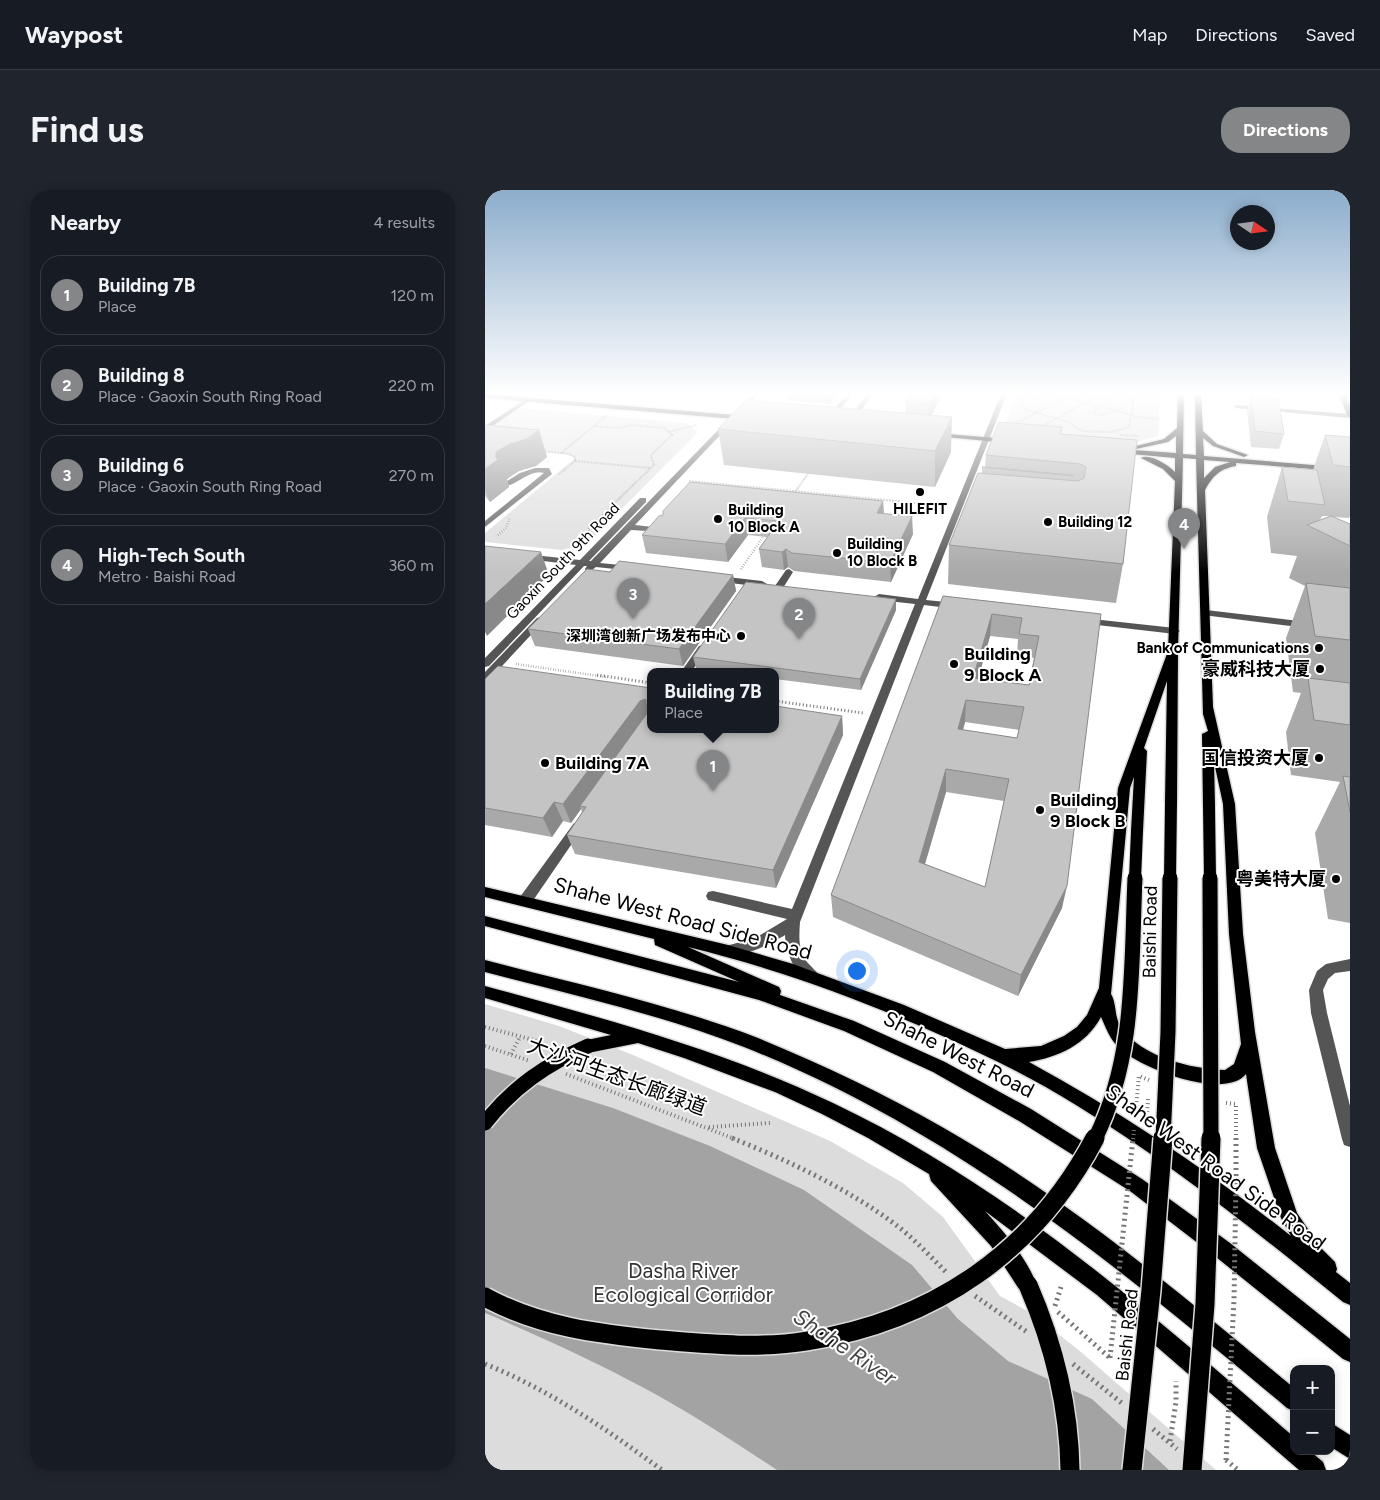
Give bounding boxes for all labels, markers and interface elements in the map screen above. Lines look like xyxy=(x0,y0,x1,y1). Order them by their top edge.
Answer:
text: Waypost xyxy=(25,20,123,49)
text: Map xyxy=(1132,24,1167,46)
text: Directions xyxy=(1195,24,1277,46)
text: Saved xyxy=(1305,24,1355,46)
button: Directions xyxy=(1221,107,1350,153)
text: Find us xyxy=(30,109,144,151)
north arrow xyxy=(1230,205,1275,250)
text: Nearby xyxy=(50,210,121,235)
text: 4 results xyxy=(374,213,435,232)
text: Building 7B xyxy=(98,274,195,297)
text: 1 xyxy=(64,286,70,305)
text: 120 m xyxy=(391,286,434,305)
text: Place xyxy=(98,297,136,316)
text: Building 8 xyxy=(98,364,185,387)
text: 2 xyxy=(62,376,72,395)
text: 220 m xyxy=(388,376,434,395)
text: Place · Gaoxin South Ring Road xyxy=(98,387,322,406)
text: Building 6 xyxy=(98,454,184,477)
text: 3 xyxy=(63,466,71,485)
text: 270 m xyxy=(389,466,434,485)
text: Place · Gaoxin South Ring Road xyxy=(98,477,322,496)
marker: HILEFIT xyxy=(914,486,926,498)
street label: Gaoxin South 9th Road xyxy=(503,499,623,623)
place label: HILEFIT xyxy=(893,500,947,518)
place label: Building 10 Block A xyxy=(728,501,800,536)
pin: 4 xyxy=(1168,508,1200,549)
marker: Building 10 Block A xyxy=(712,513,724,525)
place label: Building 12 xyxy=(1058,513,1133,531)
marker: Building 12 xyxy=(1042,516,1054,528)
place label: Building 10 Block B xyxy=(847,535,917,570)
text: High-Tech South xyxy=(98,544,245,567)
marker: Building 10 Block B xyxy=(831,547,843,559)
text: 4 xyxy=(62,556,72,575)
text: 360 m xyxy=(388,556,434,575)
text: Metro · Baishi Road xyxy=(98,567,236,586)
pin: 3 xyxy=(617,578,649,619)
pin: 2 xyxy=(783,598,815,639)
place label: 深圳湾创新广场发布中心 xyxy=(566,627,731,645)
marker: 深圳湾创新广场发布中心 xyxy=(735,630,747,642)
place label: Bank of Communications xyxy=(1136,639,1309,657)
marker: Bank of Communications xyxy=(1313,642,1325,654)
place label: Building 9 Block A xyxy=(964,643,1041,686)
marker: Building 9 Block A xyxy=(948,658,960,670)
place label: 豪威科技大厦 xyxy=(1202,658,1310,680)
marker: 豪威科技大厦 xyxy=(1314,663,1326,675)
popup xyxy=(647,668,779,733)
text: Building 7B xyxy=(664,680,762,703)
text: Place xyxy=(664,703,703,722)
place label: 国信投资大厦 xyxy=(1201,747,1309,769)
pin: 1 xyxy=(697,750,729,791)
place label: Building 7A xyxy=(555,752,649,774)
marker: 国信投资大厦 xyxy=(1313,752,1325,764)
marker: Building 7A xyxy=(539,757,551,769)
place label: Building 9 Block B xyxy=(1050,789,1125,832)
marker: Building 9 Block B xyxy=(1034,804,1046,816)
place label: 粤美特大厦 xyxy=(1236,868,1326,890)
street label: Shahe West Road Side Road xyxy=(551,872,815,964)
marker: 粤美特大厦 xyxy=(1330,873,1342,885)
street label: Baishi Road xyxy=(1138,885,1162,979)
your location xyxy=(844,958,870,984)
street label: Shahe West Road xyxy=(879,1005,1039,1103)
street label: 大沙河生态长廊绿道 xyxy=(524,1032,710,1120)
street label: Shahe West Road Side Road xyxy=(1101,1079,1331,1255)
park label: Dasha River Ecological Corridor xyxy=(593,1258,773,1307)
street label: Baishi Road xyxy=(1111,1288,1143,1382)
water label: Shahe River xyxy=(789,1303,903,1392)
map controls xyxy=(1290,1365,1335,1455)
button: + xyxy=(1290,1365,1335,1410)
button: − xyxy=(1290,1410,1335,1455)

